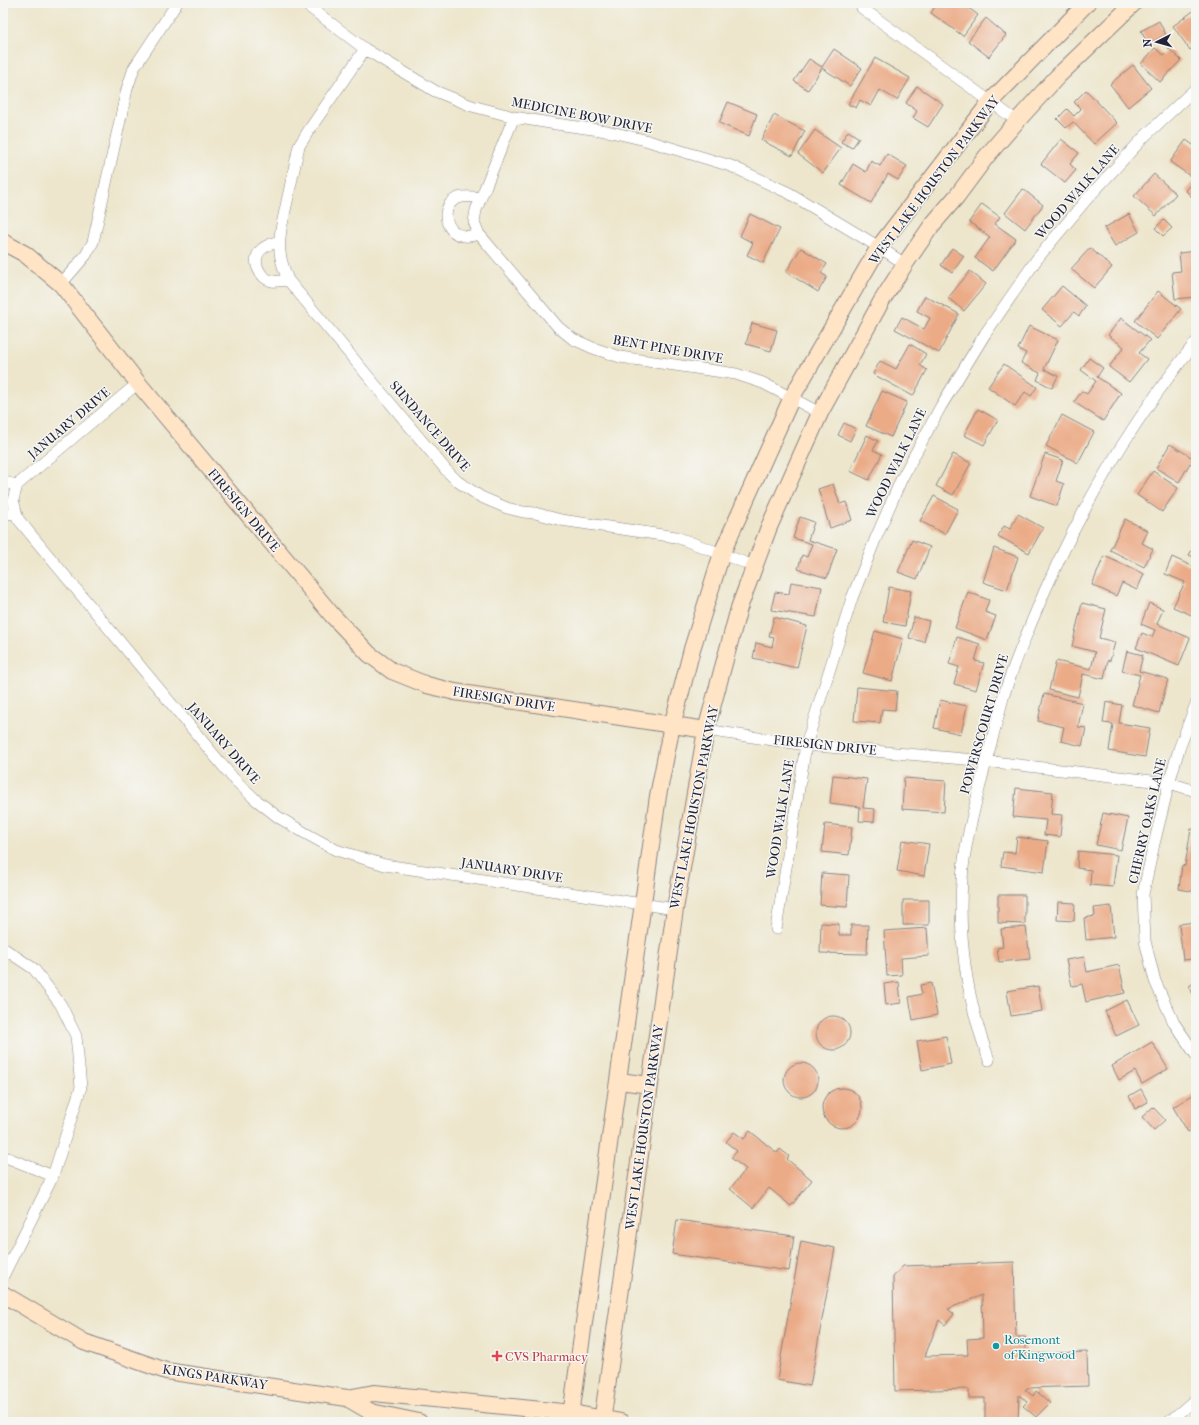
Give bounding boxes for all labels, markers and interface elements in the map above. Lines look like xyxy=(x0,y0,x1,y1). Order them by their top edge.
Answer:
north arrow xyxy=(1137,22,1177,62)
text: N xyxy=(1141,38,1154,48)
street label: WEST LAKE HOUSTON PARKWAY xyxy=(865,92,1003,268)
street label: MEDICINE BOW DRIVE xyxy=(510,94,654,136)
street label: WOOD WALK LANE xyxy=(1031,142,1122,243)
street label: BENT PINE DRIVE xyxy=(612,332,724,366)
street label: SUNDANCE DRIVE xyxy=(387,378,473,474)
street label: JANUARY DRIVE xyxy=(24,384,113,462)
street label: WOOD WALK LANE xyxy=(862,406,929,521)
street label: FIRESIGN DRIVE xyxy=(205,465,283,555)
street label: POWERSCOURT DRIVE xyxy=(957,652,1011,796)
street label: FIRESIGN DRIVE xyxy=(452,683,556,715)
street label: JANUARY DRIVE xyxy=(184,699,263,787)
street label: WEST LAKE HOUSTON PARKWAY xyxy=(667,703,721,911)
street label: FIRESIGN DRIVE xyxy=(773,732,877,758)
street label: CHERRY OAKS LANE xyxy=(1125,757,1169,885)
street label: WOOD WALK LANE xyxy=(763,758,797,881)
street label: JANUARY DRIVE xyxy=(459,854,564,885)
street label: WEST LAKE HOUSTON PARKWAY xyxy=(622,1022,666,1232)
place label: Rosemont of Kingwood xyxy=(1004,1332,1076,1362)
marker: Rosemont of Kingwood xyxy=(991,1341,1001,1351)
place label: CVS Pharmacy xyxy=(505,1349,589,1364)
marker: CVS Pharmacy xyxy=(492,1351,502,1361)
street label: KINGS PARKWAY xyxy=(161,1361,270,1393)

